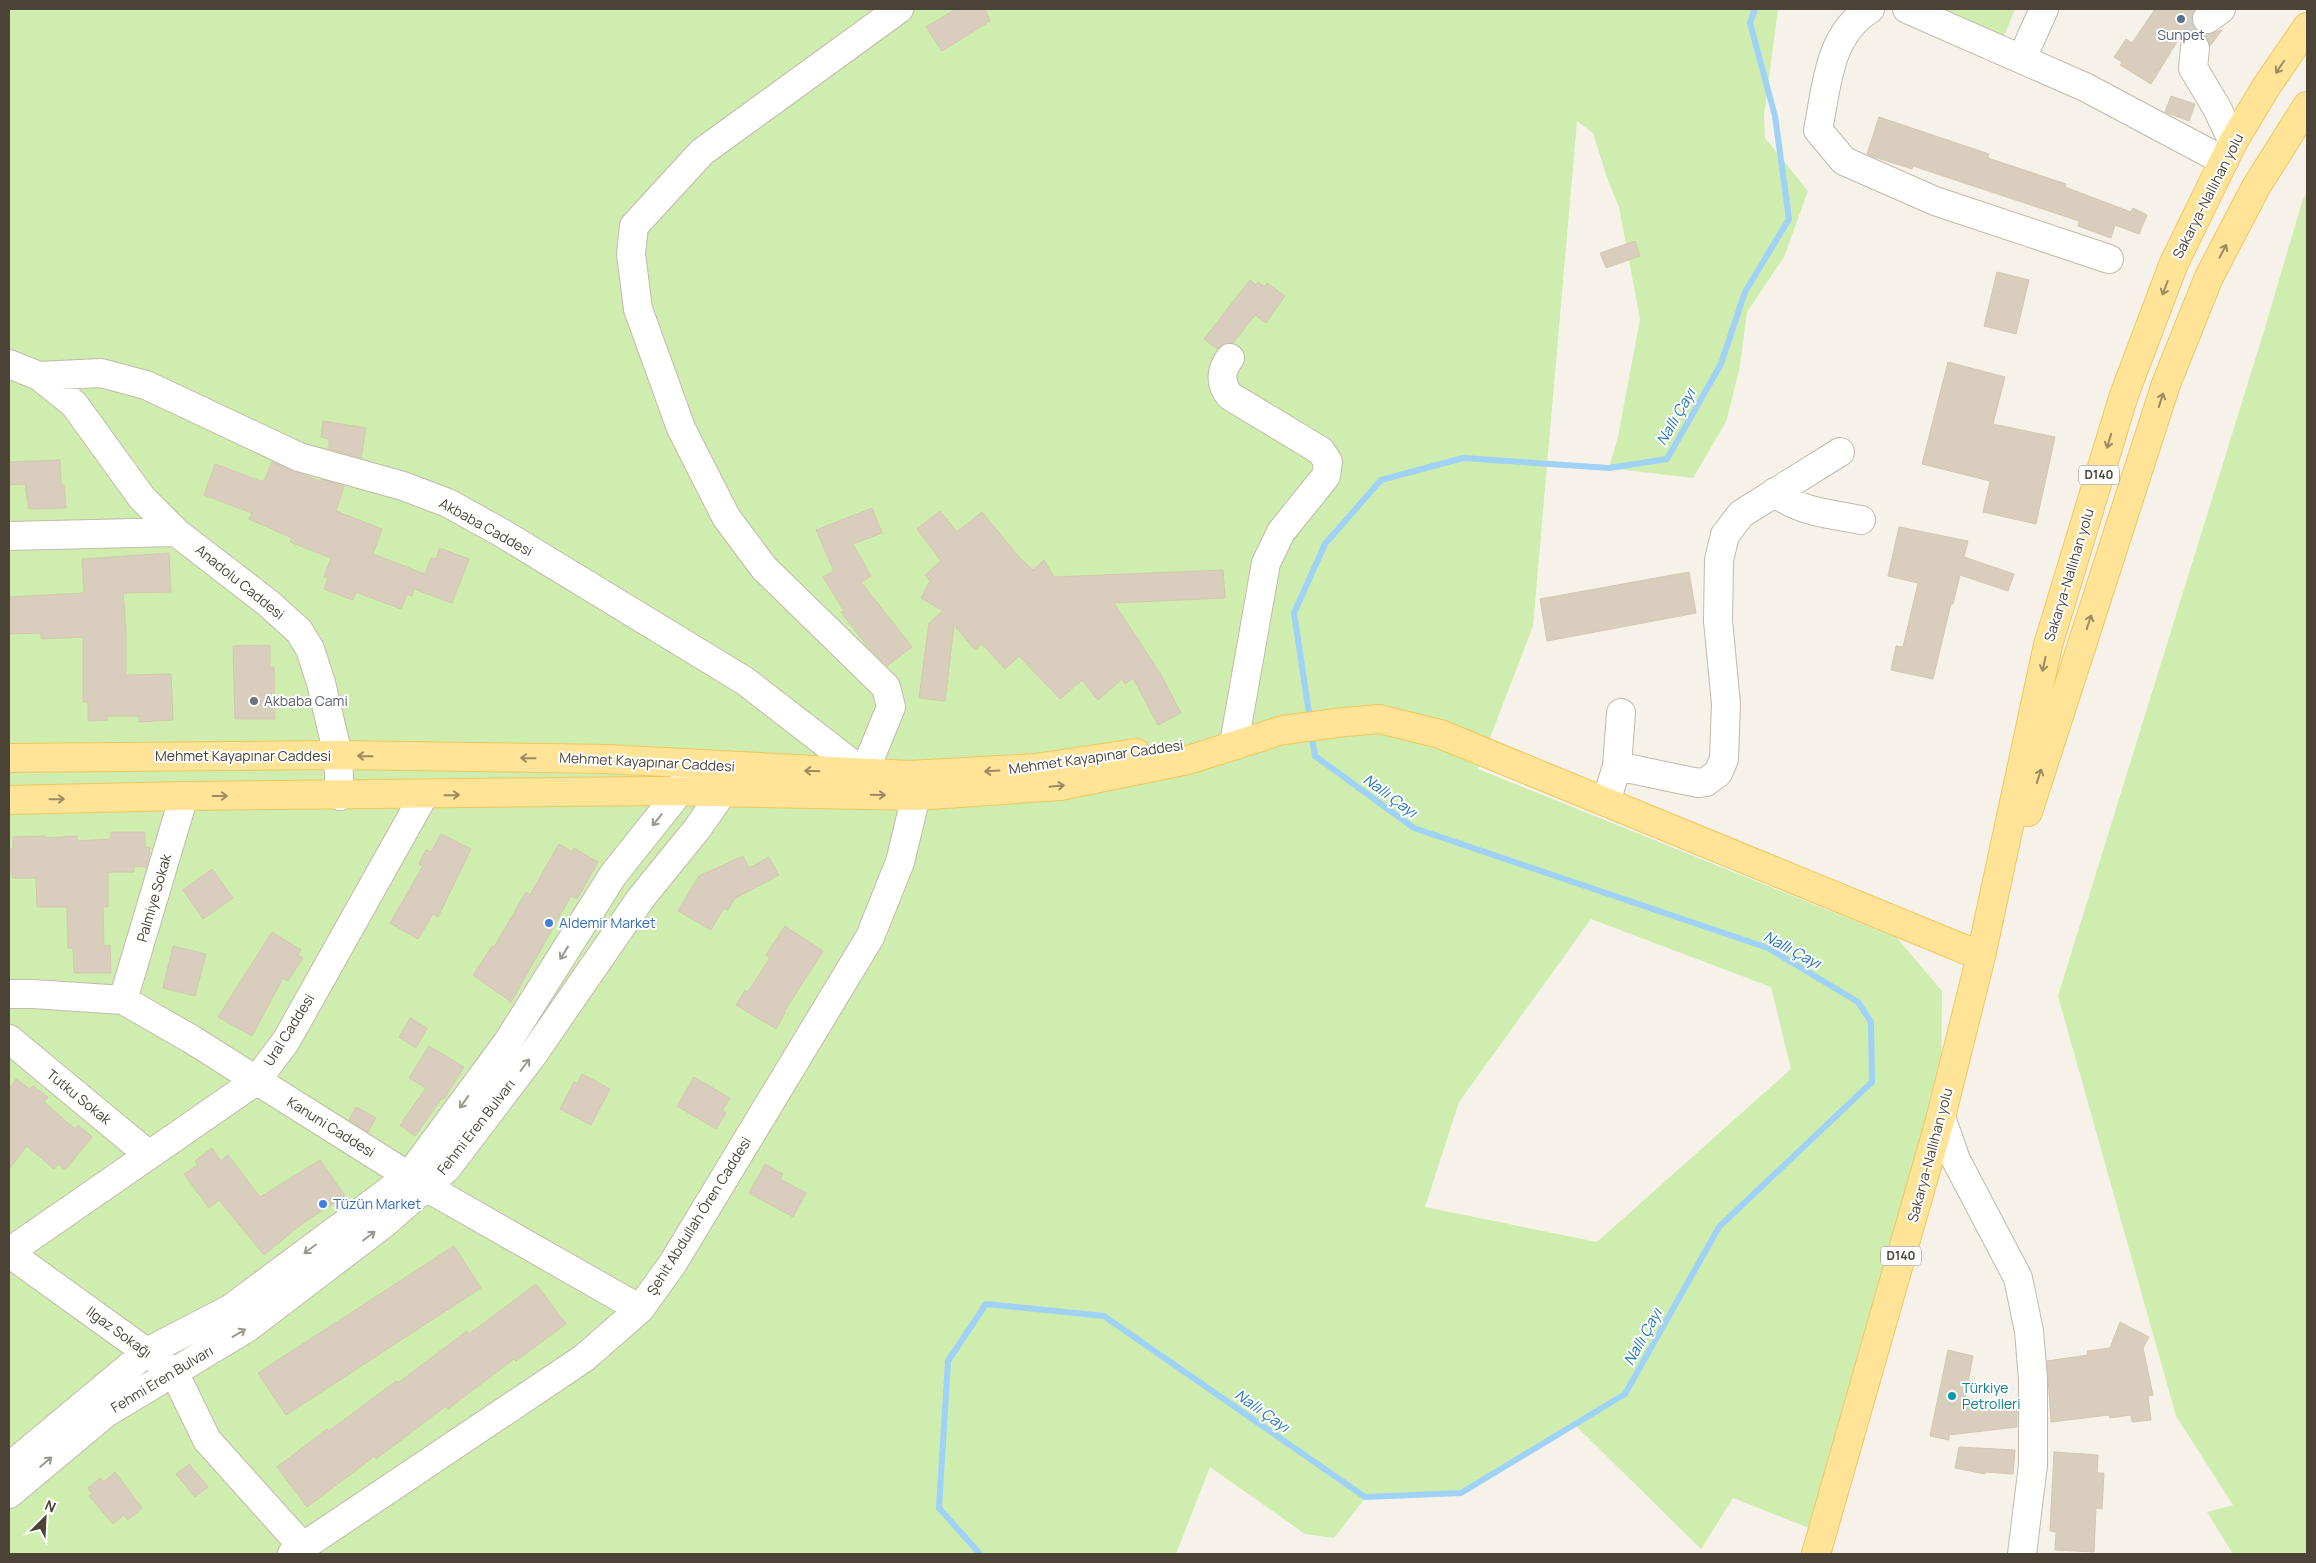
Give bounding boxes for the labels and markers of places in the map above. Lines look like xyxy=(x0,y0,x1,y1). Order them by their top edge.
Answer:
marker: Sunpet xyxy=(2175,13,2187,25)
place label: Sunpet xyxy=(2157,25,2205,44)
place label: Akbaba Cami xyxy=(264,691,348,710)
marker: Akbaba Cami xyxy=(248,695,260,707)
place label: Aldemir Market xyxy=(559,913,656,932)
marker: Aldemir Market xyxy=(543,917,555,929)
place label: Tüzün Market xyxy=(333,1194,421,1213)
marker: Tüzün Market xyxy=(317,1198,329,1210)
place label: Türkiye Petrolleri xyxy=(1962,1378,2020,1413)
marker: Türkiye Petrolleri xyxy=(1946,1390,1958,1402)

